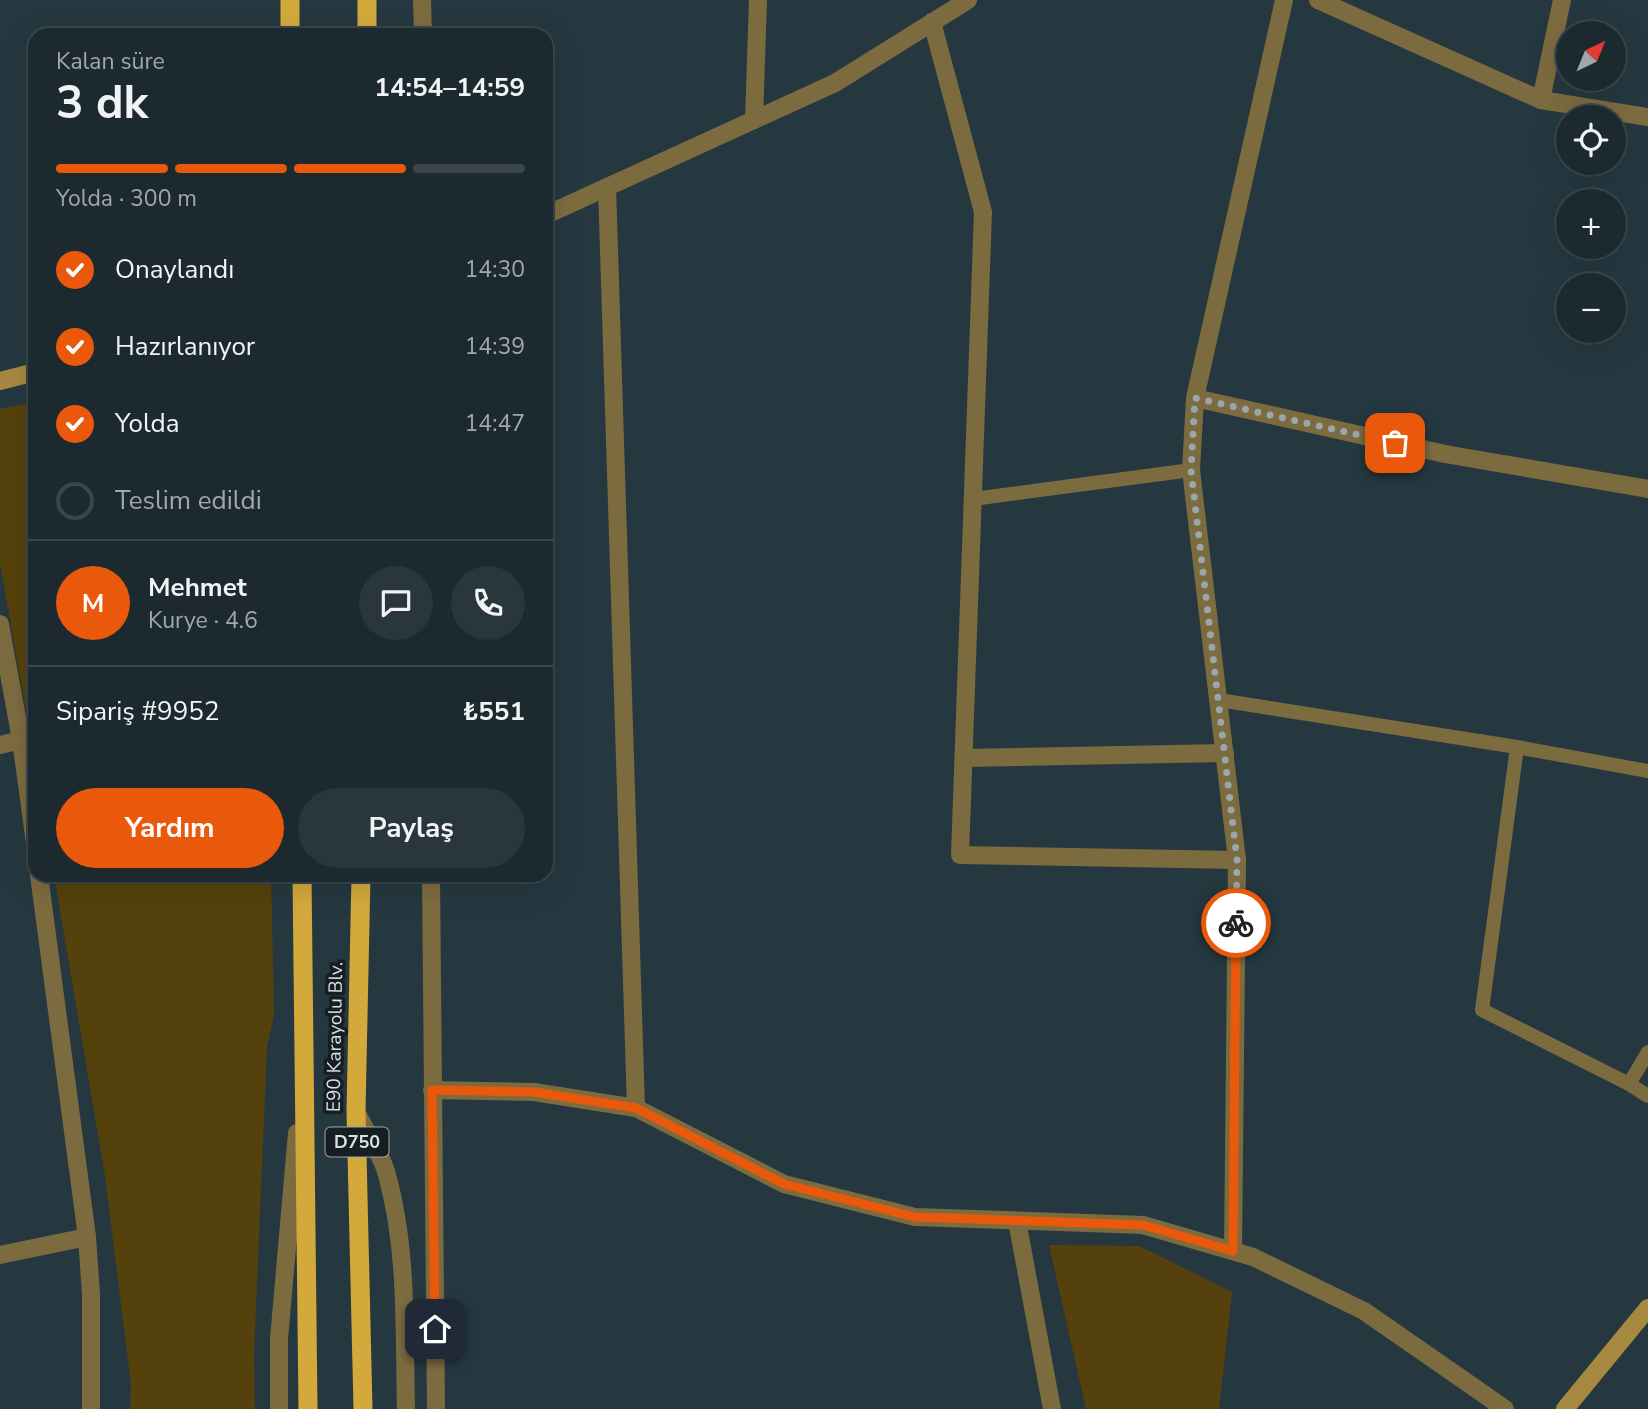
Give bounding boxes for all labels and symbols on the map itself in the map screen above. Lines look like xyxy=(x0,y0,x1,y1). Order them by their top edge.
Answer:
north arrow xyxy=(1556,21,1626,91)
pin xyxy=(1365,413,1425,473)
courier xyxy=(1201,888,1271,958)
street label: E90 Karayolu Blv. xyxy=(321,962,349,1112)
road number: D750 xyxy=(326,1128,388,1156)
pin xyxy=(405,1299,465,1359)

